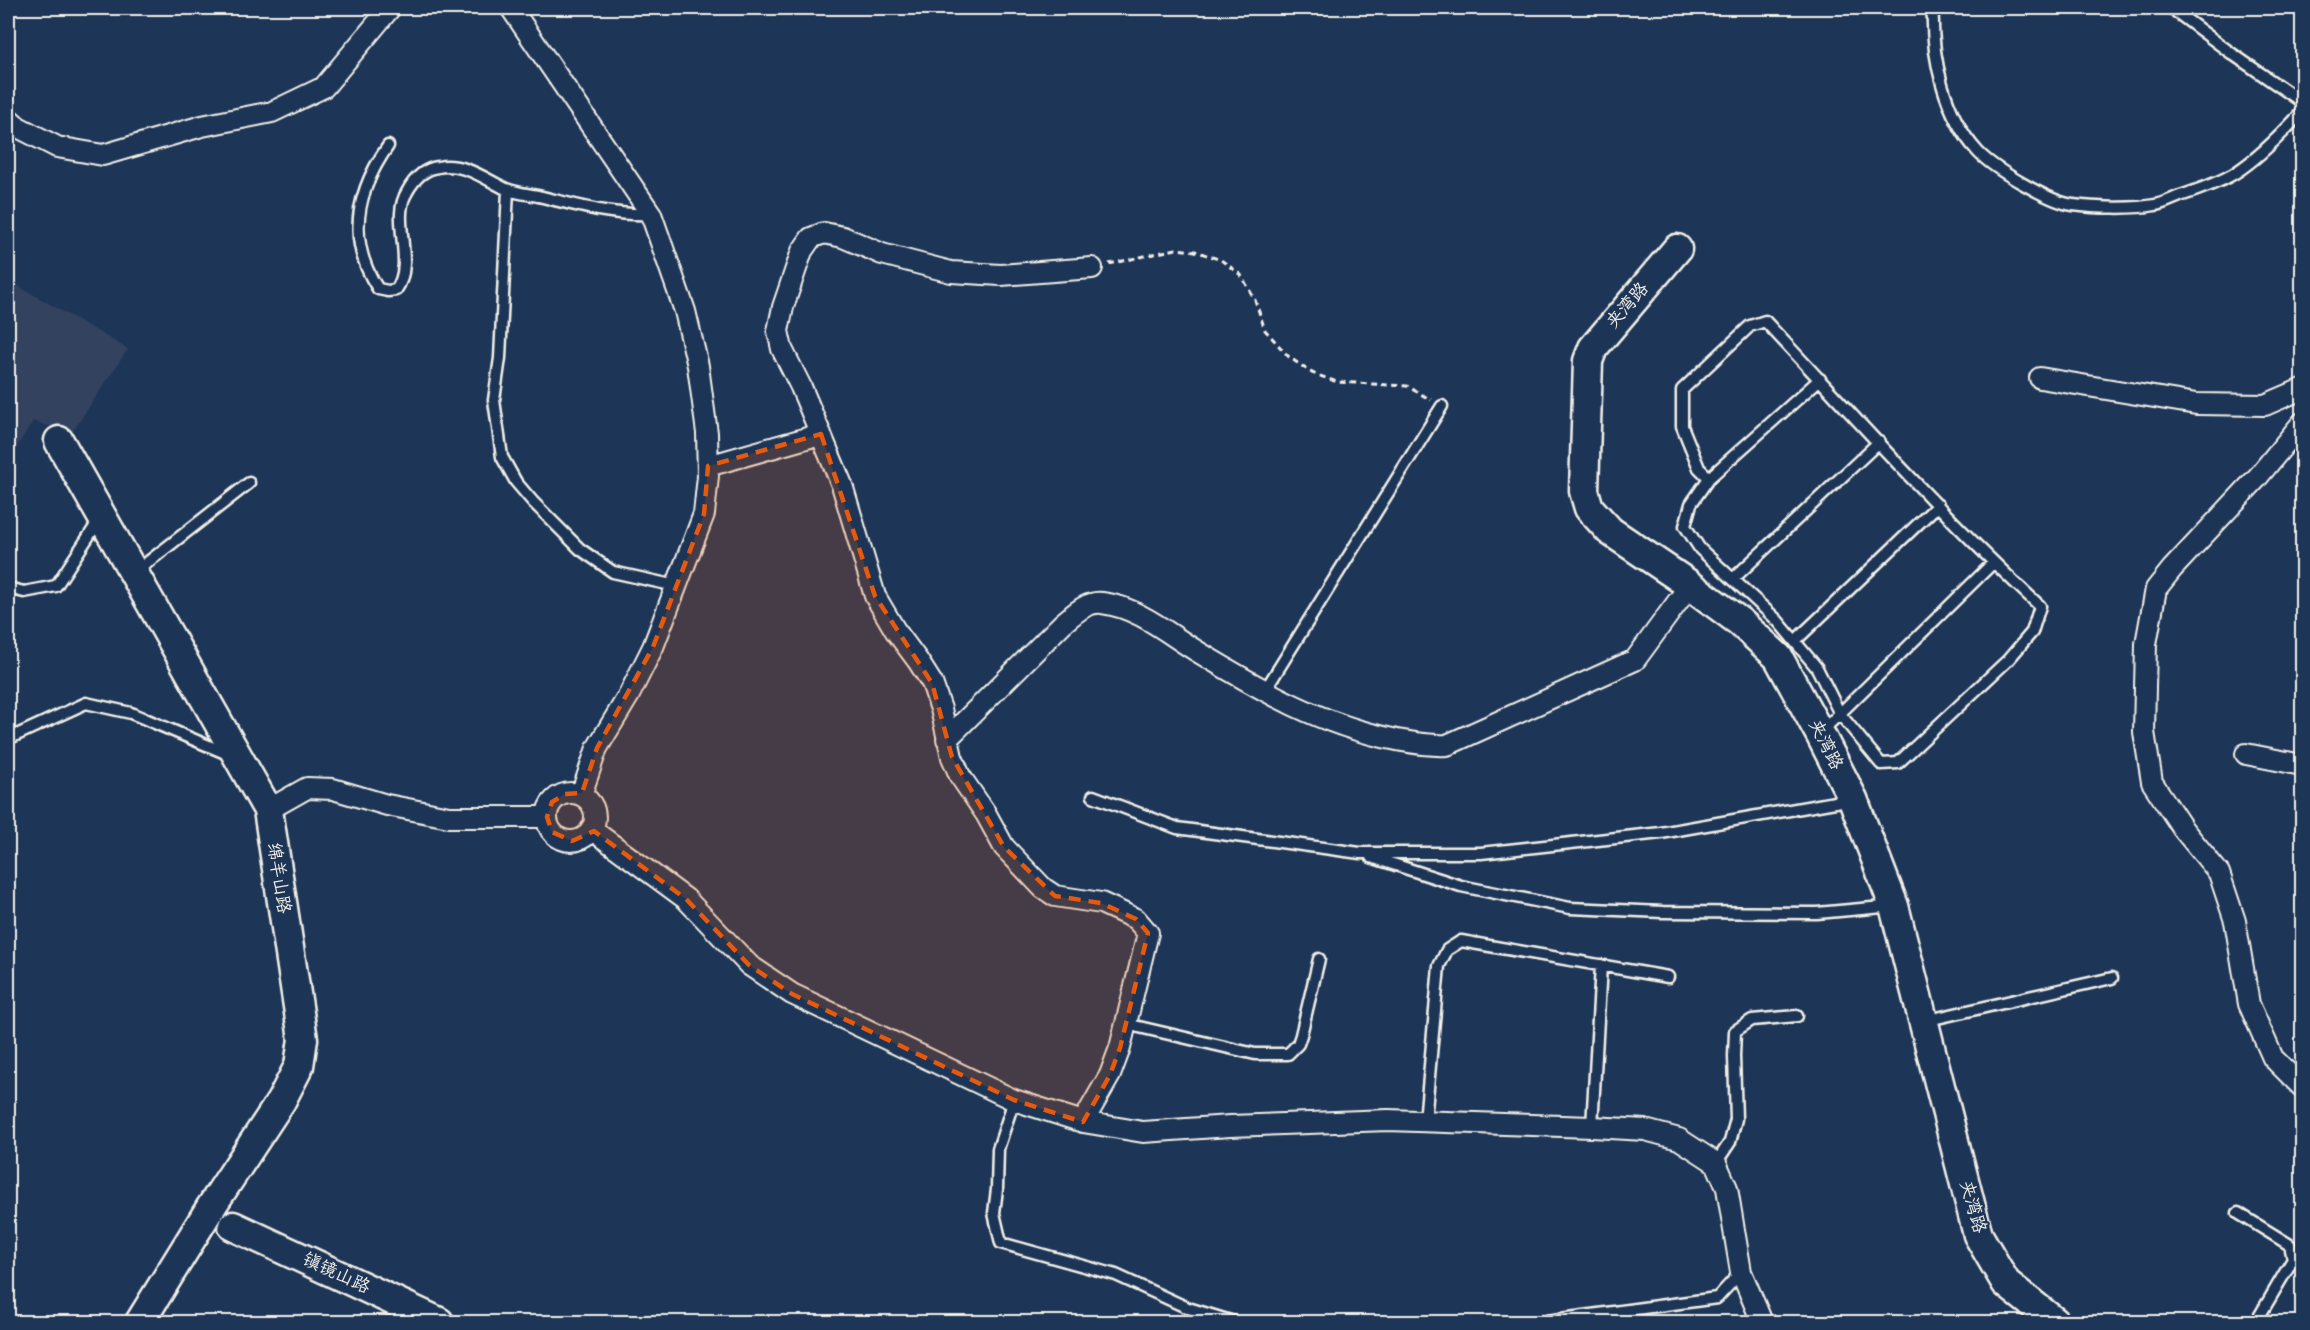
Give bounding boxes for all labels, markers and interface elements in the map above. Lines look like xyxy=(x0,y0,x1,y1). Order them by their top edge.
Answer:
street label: 夹湾路 xyxy=(1599,276,1657,336)
street label: 夹湾路 xyxy=(1800,714,1850,776)
street label: 绵羊山路 xyxy=(258,840,298,916)
street label: 夹湾路 xyxy=(1951,1177,1993,1237)
street label: 镇镜山路 xyxy=(297,1246,375,1302)

